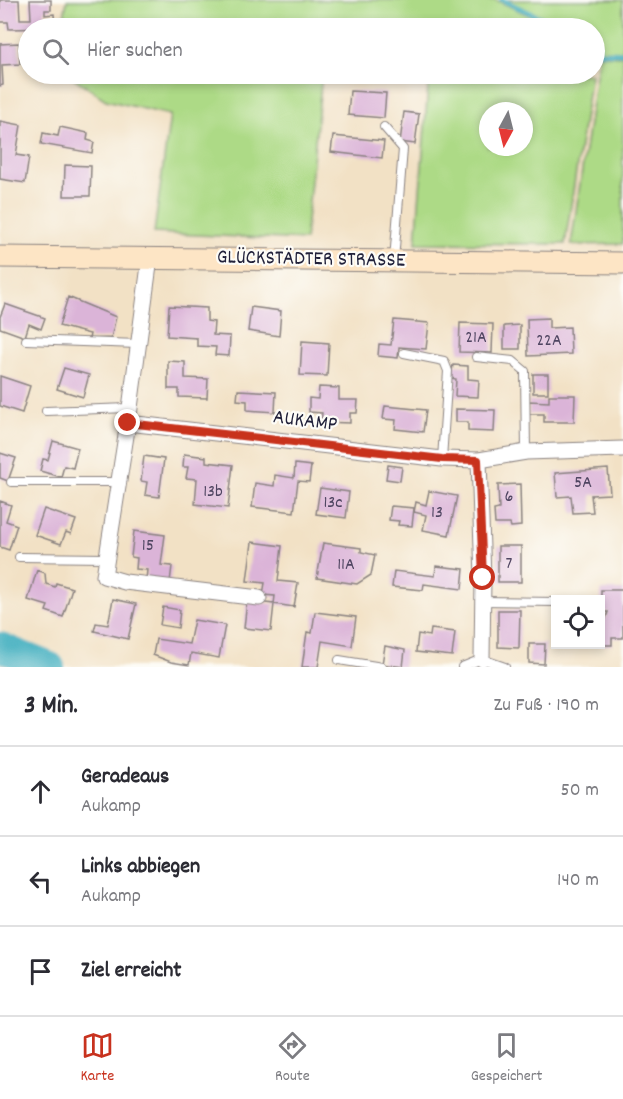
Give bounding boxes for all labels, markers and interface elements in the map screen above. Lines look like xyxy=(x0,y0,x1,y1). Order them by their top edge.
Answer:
search box xyxy=(18,18,605,84)
icon: search xyxy=(39,35,72,68)
text: Hier suchen xyxy=(87,36,183,67)
north arrow xyxy=(479,102,533,156)
street label: GLÜCKSTÄDTER STRASSE xyxy=(217,243,406,277)
house number: 21A xyxy=(465,326,487,351)
house number: 22A xyxy=(536,329,562,354)
street label: AUKAMP xyxy=(271,403,339,441)
route end xyxy=(114,409,140,435)
house number: 5A xyxy=(574,471,592,496)
house number: 13b xyxy=(203,480,223,505)
house number: 6 xyxy=(505,485,513,510)
house number: 13c xyxy=(323,491,343,516)
house number: 13 xyxy=(431,501,443,526)
house number: 15 xyxy=(142,534,154,559)
house number: 7 xyxy=(506,552,513,577)
house number: 11A xyxy=(337,553,355,578)
route start xyxy=(469,564,495,590)
map controls xyxy=(551,595,605,649)
button: locate xyxy=(551,595,605,649)
text: 3 Min. xyxy=(24,688,78,725)
text: Zu Fuß · 190 m xyxy=(493,692,599,720)
text: Geradeaus xyxy=(81,762,169,793)
icon: ahead xyxy=(24,775,57,808)
text: 50 m xyxy=(561,777,599,805)
text: Aukamp xyxy=(81,793,141,821)
text: Links abbiegen xyxy=(81,852,200,883)
icon: left xyxy=(24,865,57,898)
text: 140 m xyxy=(557,867,599,895)
text: Aukamp xyxy=(81,883,141,911)
icon: arrive xyxy=(24,955,57,988)
text: Ziel erreicht xyxy=(81,956,181,987)
tab: Karte xyxy=(80,1029,114,1088)
tab: Route xyxy=(275,1029,310,1088)
tab: Gespeichert xyxy=(471,1029,543,1088)

